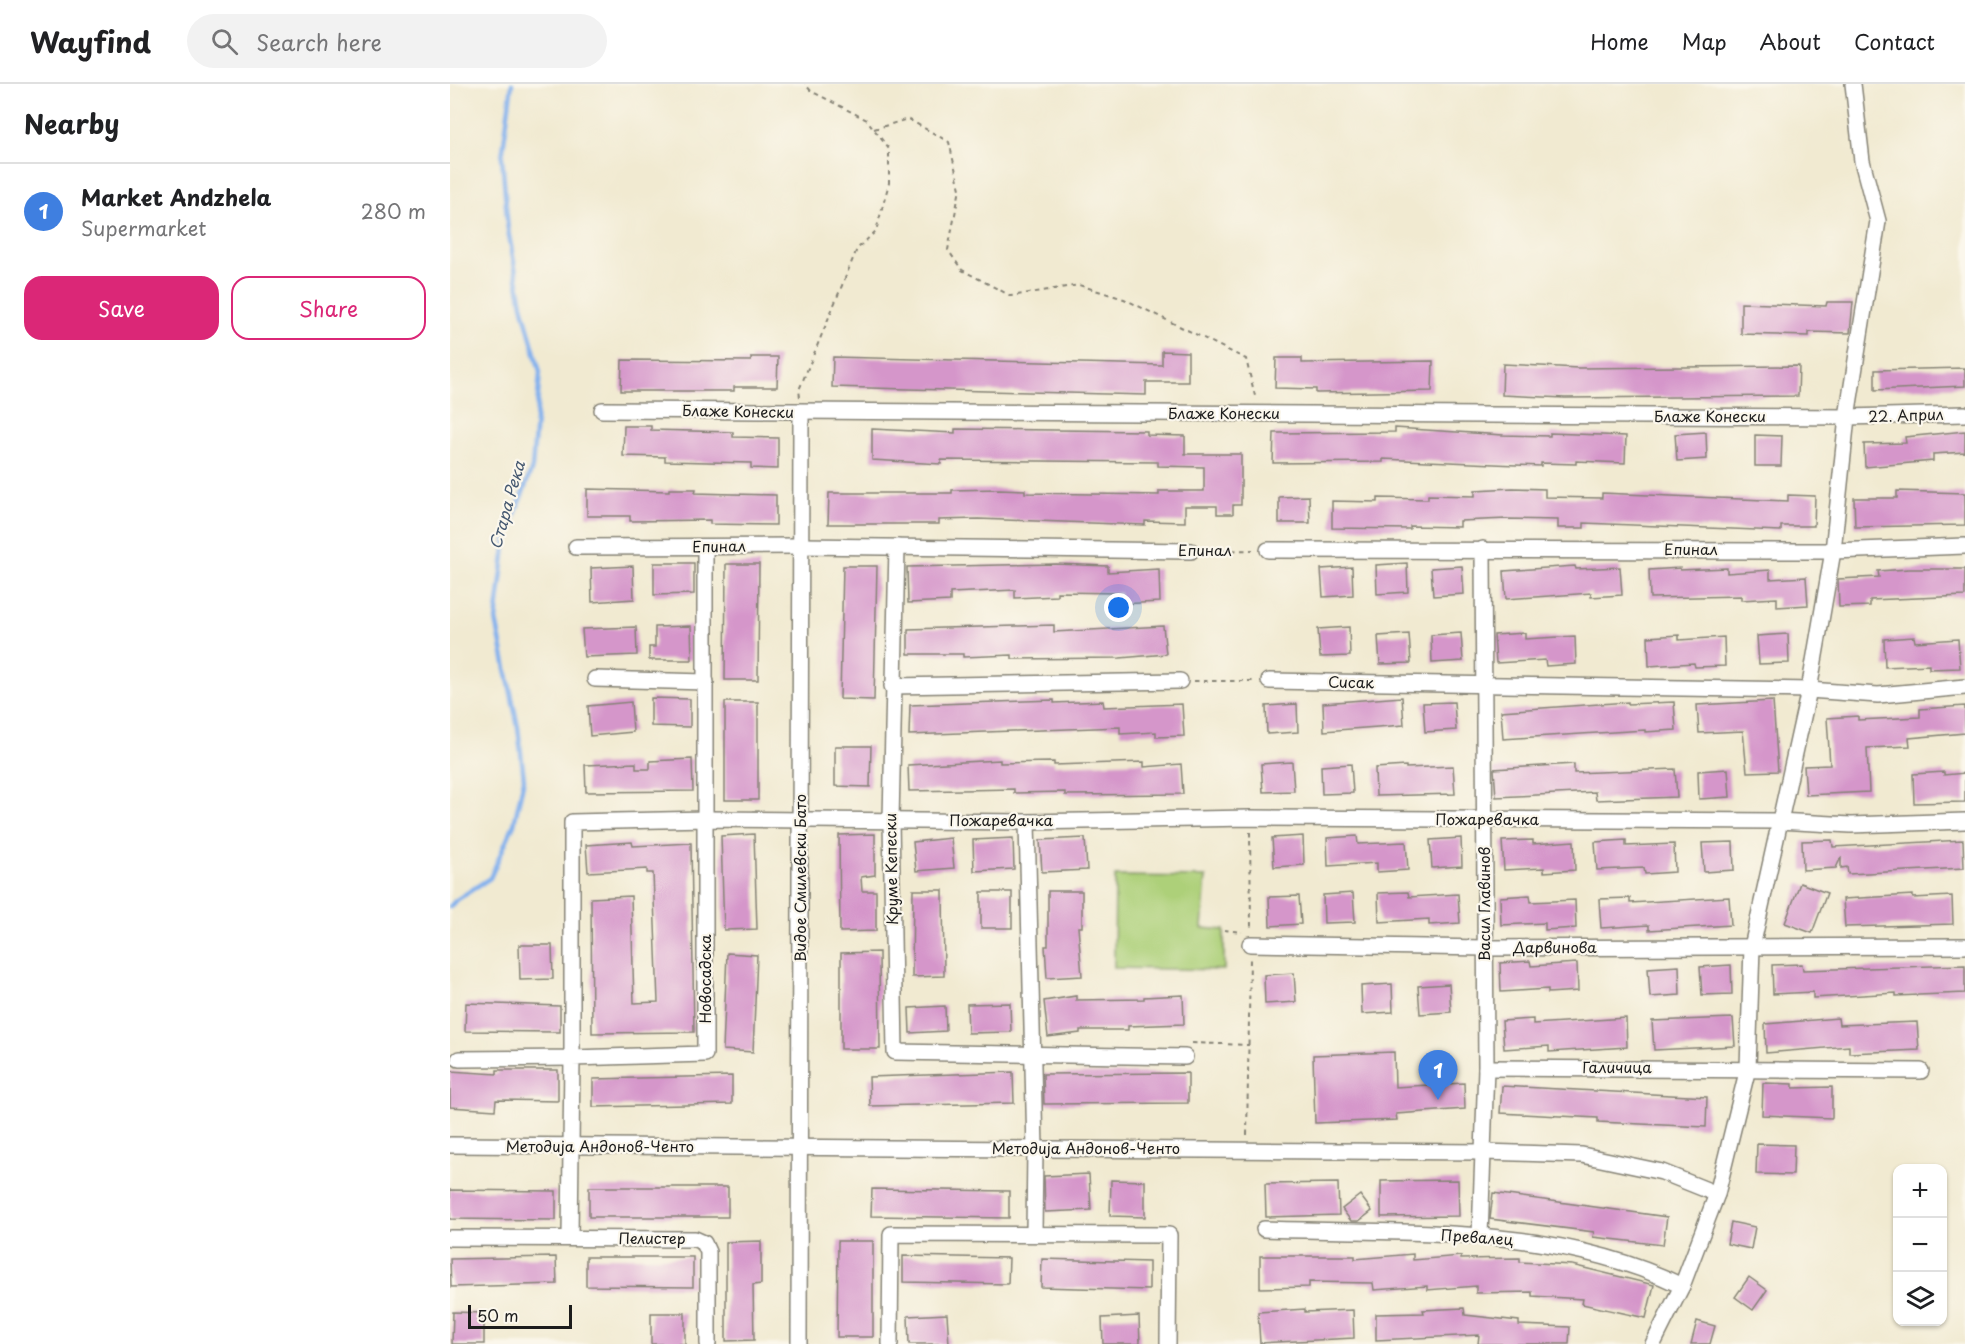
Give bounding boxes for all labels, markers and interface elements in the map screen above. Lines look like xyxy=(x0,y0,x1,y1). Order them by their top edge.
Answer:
search box xyxy=(187,14,607,68)
text: Wayfind xyxy=(30,20,151,63)
icon: search xyxy=(208,25,241,58)
text: Search here xyxy=(256,25,382,58)
text: Home xyxy=(1590,25,1649,57)
text: Map xyxy=(1682,25,1727,57)
text: About xyxy=(1760,25,1821,57)
text: Contact xyxy=(1854,25,1935,57)
text: Nearby xyxy=(24,104,119,143)
text: Market Andzhela xyxy=(81,180,271,213)
text: 1 xyxy=(39,196,48,226)
text: 280 m xyxy=(361,196,426,226)
text: Supermarket xyxy=(81,213,207,243)
button: Save xyxy=(24,276,219,340)
button: Share xyxy=(231,276,426,340)
street label: Блаже Конески xyxy=(682,398,794,423)
street label: Блаже Конески xyxy=(1168,401,1280,424)
street label: 22. Април xyxy=(1868,402,1944,427)
street label: Блаже Конески xyxy=(1654,404,1766,427)
water label: Стара Река xyxy=(482,457,530,552)
street label: Епинал xyxy=(692,534,746,557)
street label: Епинал xyxy=(1664,537,1718,560)
street label: Епинал xyxy=(1178,538,1232,561)
your location xyxy=(1104,593,1133,622)
street label: Сисак xyxy=(1328,670,1374,693)
street label: Видое Смилевски Бато xyxy=(788,794,811,962)
street label: Пожаревачка xyxy=(1435,807,1539,830)
street label: Пожаревачка xyxy=(949,808,1053,831)
street label: Круме Кепески xyxy=(878,813,903,925)
street label: Васил Главинов xyxy=(1472,846,1495,961)
street label: Новосадска xyxy=(693,934,716,1024)
street label: Дарвинова xyxy=(1512,935,1597,958)
pin: 1 xyxy=(1418,1050,1458,1100)
street label: Галичица xyxy=(1582,1055,1652,1078)
street label: Методија Андонов-Ченто xyxy=(506,1134,694,1157)
street label: Методија Андонов-Ченто xyxy=(992,1136,1180,1159)
map controls xyxy=(1893,1164,1947,1326)
button: + xyxy=(1893,1164,1947,1218)
button: − xyxy=(1893,1218,1947,1272)
street label: Превалец xyxy=(1440,1222,1514,1251)
street label: Пелистер xyxy=(618,1226,686,1249)
button: layers xyxy=(1893,1272,1947,1326)
scale bar xyxy=(468,1302,572,1330)
text: 50 m xyxy=(477,1303,518,1327)

